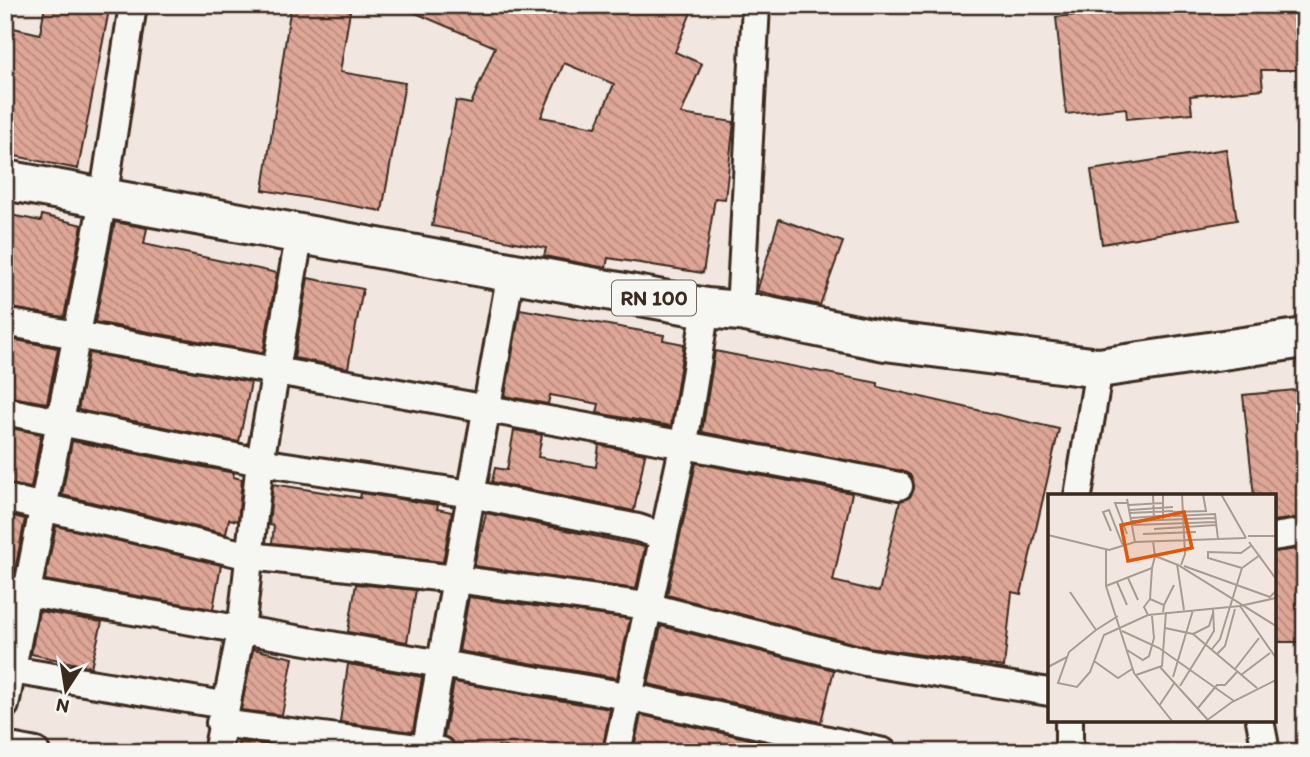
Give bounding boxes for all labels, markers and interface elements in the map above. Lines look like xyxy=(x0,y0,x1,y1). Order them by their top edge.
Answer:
road number: RN 100 xyxy=(612,280,696,316)
inset map xyxy=(1048,494,1275,722)
north arrow xyxy=(32,656,102,726)
text: N xyxy=(54,694,71,719)

